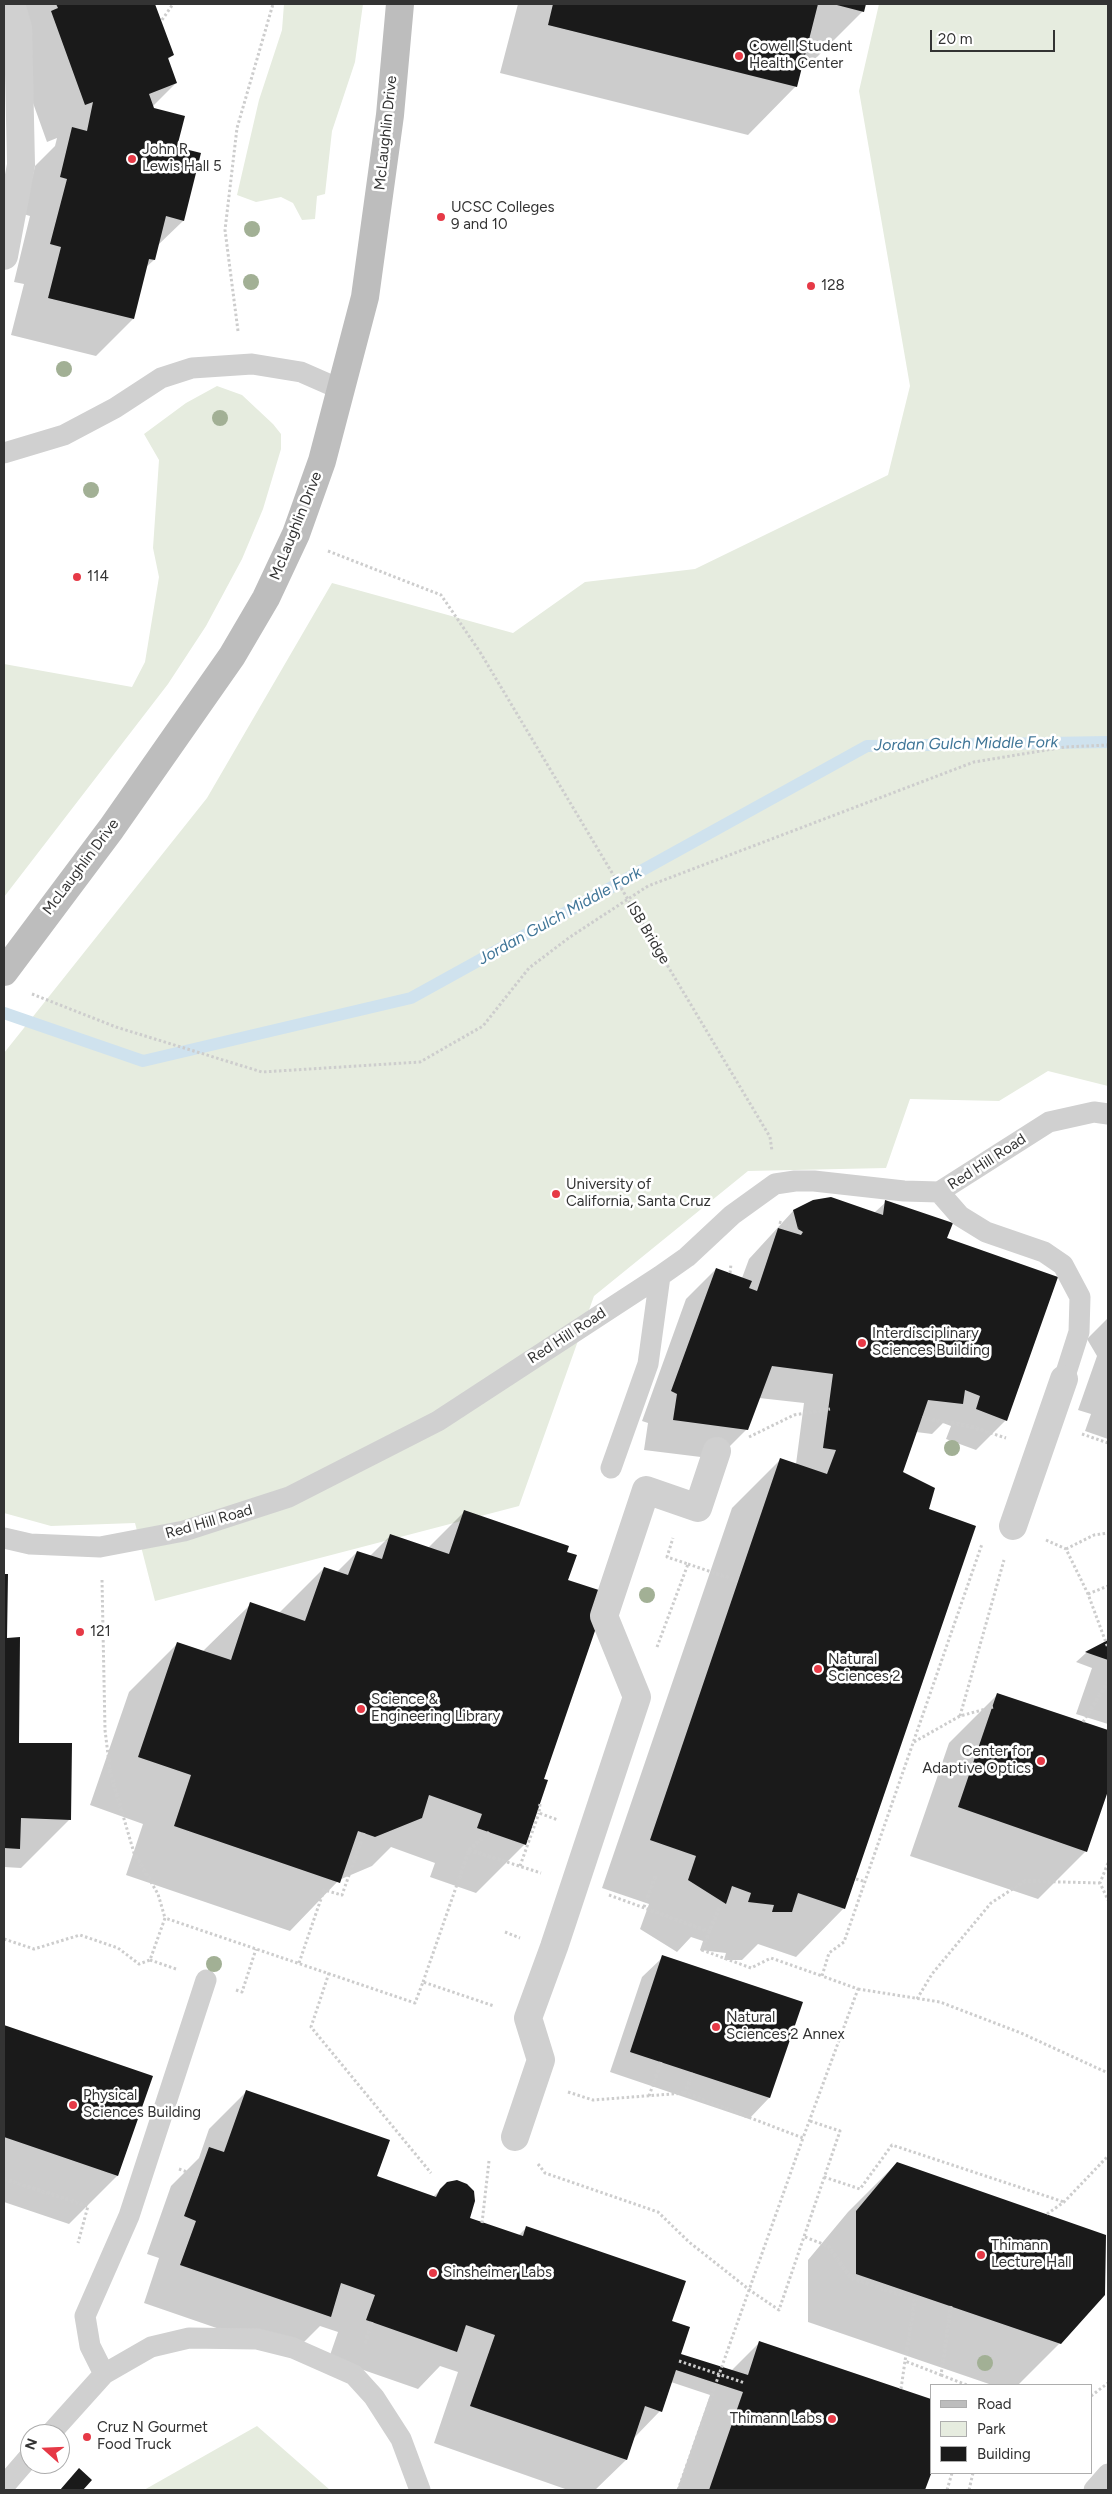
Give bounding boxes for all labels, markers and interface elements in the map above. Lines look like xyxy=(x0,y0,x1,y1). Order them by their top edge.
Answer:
scale bar xyxy=(932,20,1057,52)
text: 20 m xyxy=(938,30,972,48)
place label: Cowell Student Health Center xyxy=(749,38,853,73)
marker: Cowell Student Health Center xyxy=(733,50,745,62)
street label: McLaughlin Drive xyxy=(371,75,401,191)
place label: John R Lewis Hall 5 xyxy=(142,141,222,176)
marker: John R Lewis Hall 5 xyxy=(126,153,138,165)
place label: UCSC Colleges 9 and 10 xyxy=(451,199,554,234)
marker: UCSC Colleges 9 and 10 xyxy=(435,211,447,223)
place label: 128 xyxy=(821,277,845,295)
marker: 128 xyxy=(805,280,817,292)
street label: McLaughlin Drive xyxy=(266,469,326,583)
place label: 114 xyxy=(87,568,109,586)
marker: 114 xyxy=(71,571,83,583)
water label: Jordan Gulch Middle Fork xyxy=(874,733,1058,755)
street label: McLaughlin Drive xyxy=(39,816,123,918)
water label: Jordan Gulch Middle Fork xyxy=(475,863,645,969)
street label: ISB Bridge xyxy=(622,899,674,967)
street label: Red Hill Road xyxy=(945,1130,1029,1194)
place label: University of California, Santa Cruz xyxy=(566,1176,711,1211)
marker: University of California, Santa Cruz xyxy=(550,1188,562,1200)
street label: Red Hill Road xyxy=(525,1304,609,1368)
place label: Interdisciplinary Sciences Building xyxy=(872,1325,990,1360)
marker: Interdisciplinary Sciences Building xyxy=(856,1337,868,1349)
street label: Red Hill Road xyxy=(163,1501,255,1543)
place label: 121 xyxy=(90,1623,111,1641)
marker: 121 xyxy=(74,1626,86,1638)
place label: Natural Sciences 2 xyxy=(828,1651,901,1686)
marker: Natural Sciences 2 xyxy=(812,1663,824,1675)
place label: Science & Engineering Library xyxy=(371,1691,500,1726)
marker: Science & Engineering Library xyxy=(355,1703,367,1715)
place label: Center for Adaptive Optics xyxy=(922,1743,1031,1778)
marker: Center for Adaptive Optics xyxy=(1035,1755,1047,1767)
place label: Natural Sciences 2 Annex xyxy=(726,2009,845,2044)
marker: Natural Sciences 2 Annex xyxy=(710,2021,722,2033)
place label: Physical Sciences Building xyxy=(83,2087,201,2122)
marker: Physical Sciences Building xyxy=(67,2099,79,2111)
place label: Thimann Lecture Hall xyxy=(991,2237,1072,2272)
marker: Thimann Lecture Hall xyxy=(975,2249,987,2261)
place label: Sinsheimer Labs xyxy=(443,2264,552,2282)
marker: Sinsheimer Labs xyxy=(427,2267,439,2279)
legend xyxy=(930,2384,1092,2474)
text: Road xyxy=(977,2395,1012,2413)
place label: Thimann Labs xyxy=(730,2410,822,2428)
marker: Thimann Labs xyxy=(826,2413,838,2425)
place label: Cruz N Gourmet Food Truck xyxy=(97,2419,208,2454)
text: Park xyxy=(977,2420,1006,2438)
north arrow xyxy=(20,2424,70,2474)
marker: Cruz N Gourmet Food Truck xyxy=(81,2431,93,2443)
text: N xyxy=(22,2436,41,2452)
text: Building xyxy=(977,2445,1031,2463)

